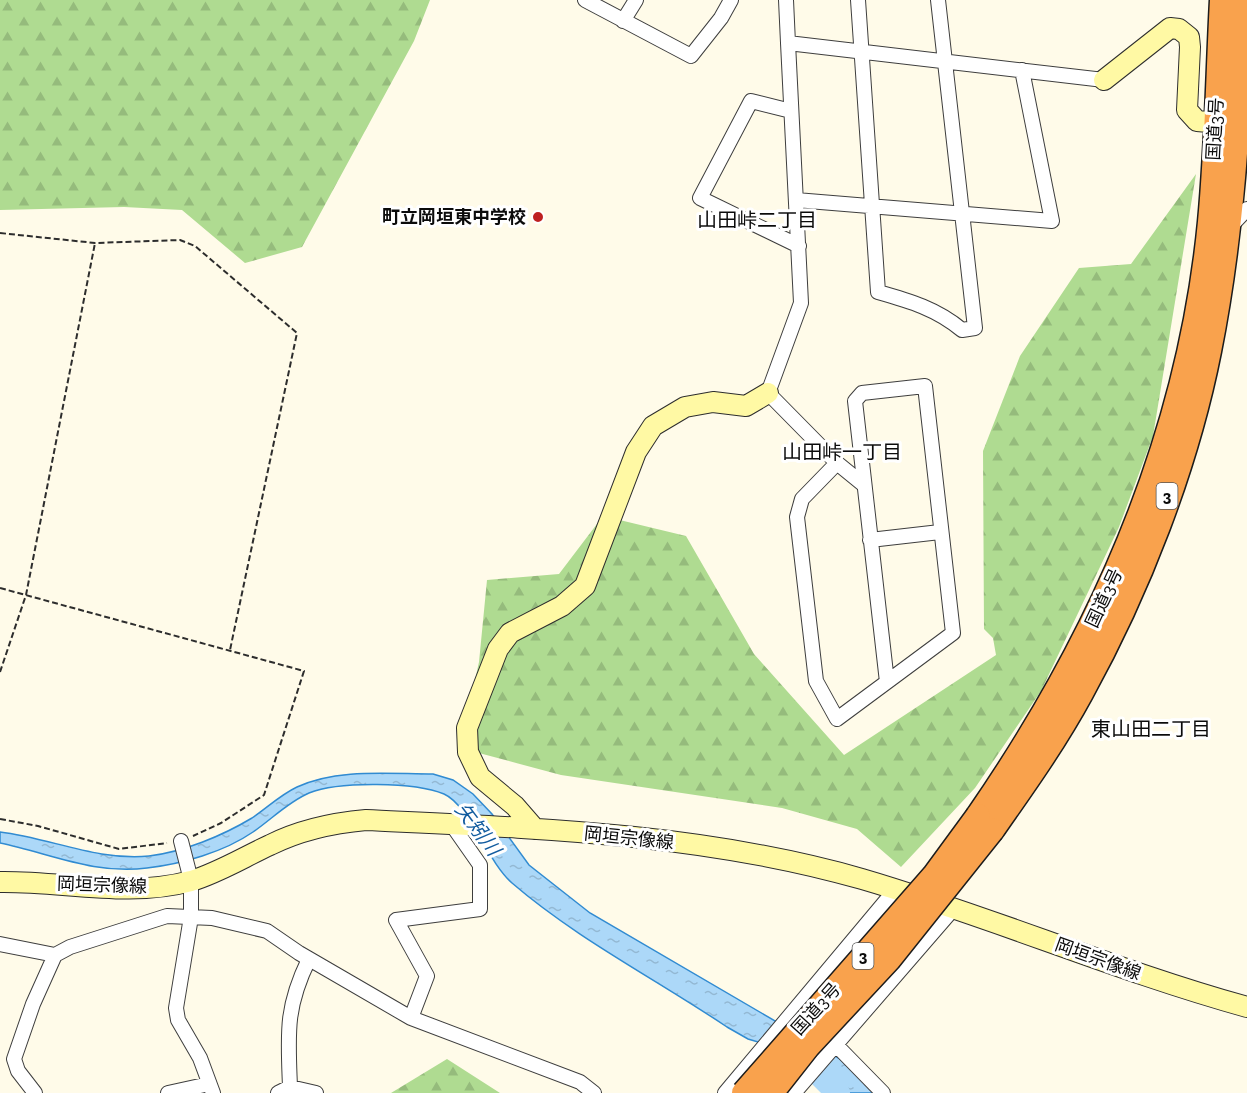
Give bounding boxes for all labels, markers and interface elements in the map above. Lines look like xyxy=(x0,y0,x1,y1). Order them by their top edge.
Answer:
street label: 国道3号 xyxy=(1202,97,1228,161)
place label: 町立岡垣東中学校 xyxy=(382,206,526,228)
district label: 山田峠二丁目 xyxy=(697,208,817,232)
marker: 町立岡垣東中学校 xyxy=(531,210,545,224)
district label: 山田峠一丁目 xyxy=(782,440,902,464)
road number: 3 xyxy=(1156,483,1178,509)
street label: 国道3号 xyxy=(1081,565,1127,631)
district label: 東山田二丁目 xyxy=(1091,717,1211,741)
water label: 矢矧川 xyxy=(450,798,507,862)
street label: 岡垣宗像線 xyxy=(583,822,675,854)
street label: 岡垣宗像線 xyxy=(57,872,147,898)
street label: 岡垣宗像線 xyxy=(1052,933,1144,985)
road number: 3 xyxy=(852,943,874,969)
street label: 国道3号 xyxy=(787,978,845,1040)

